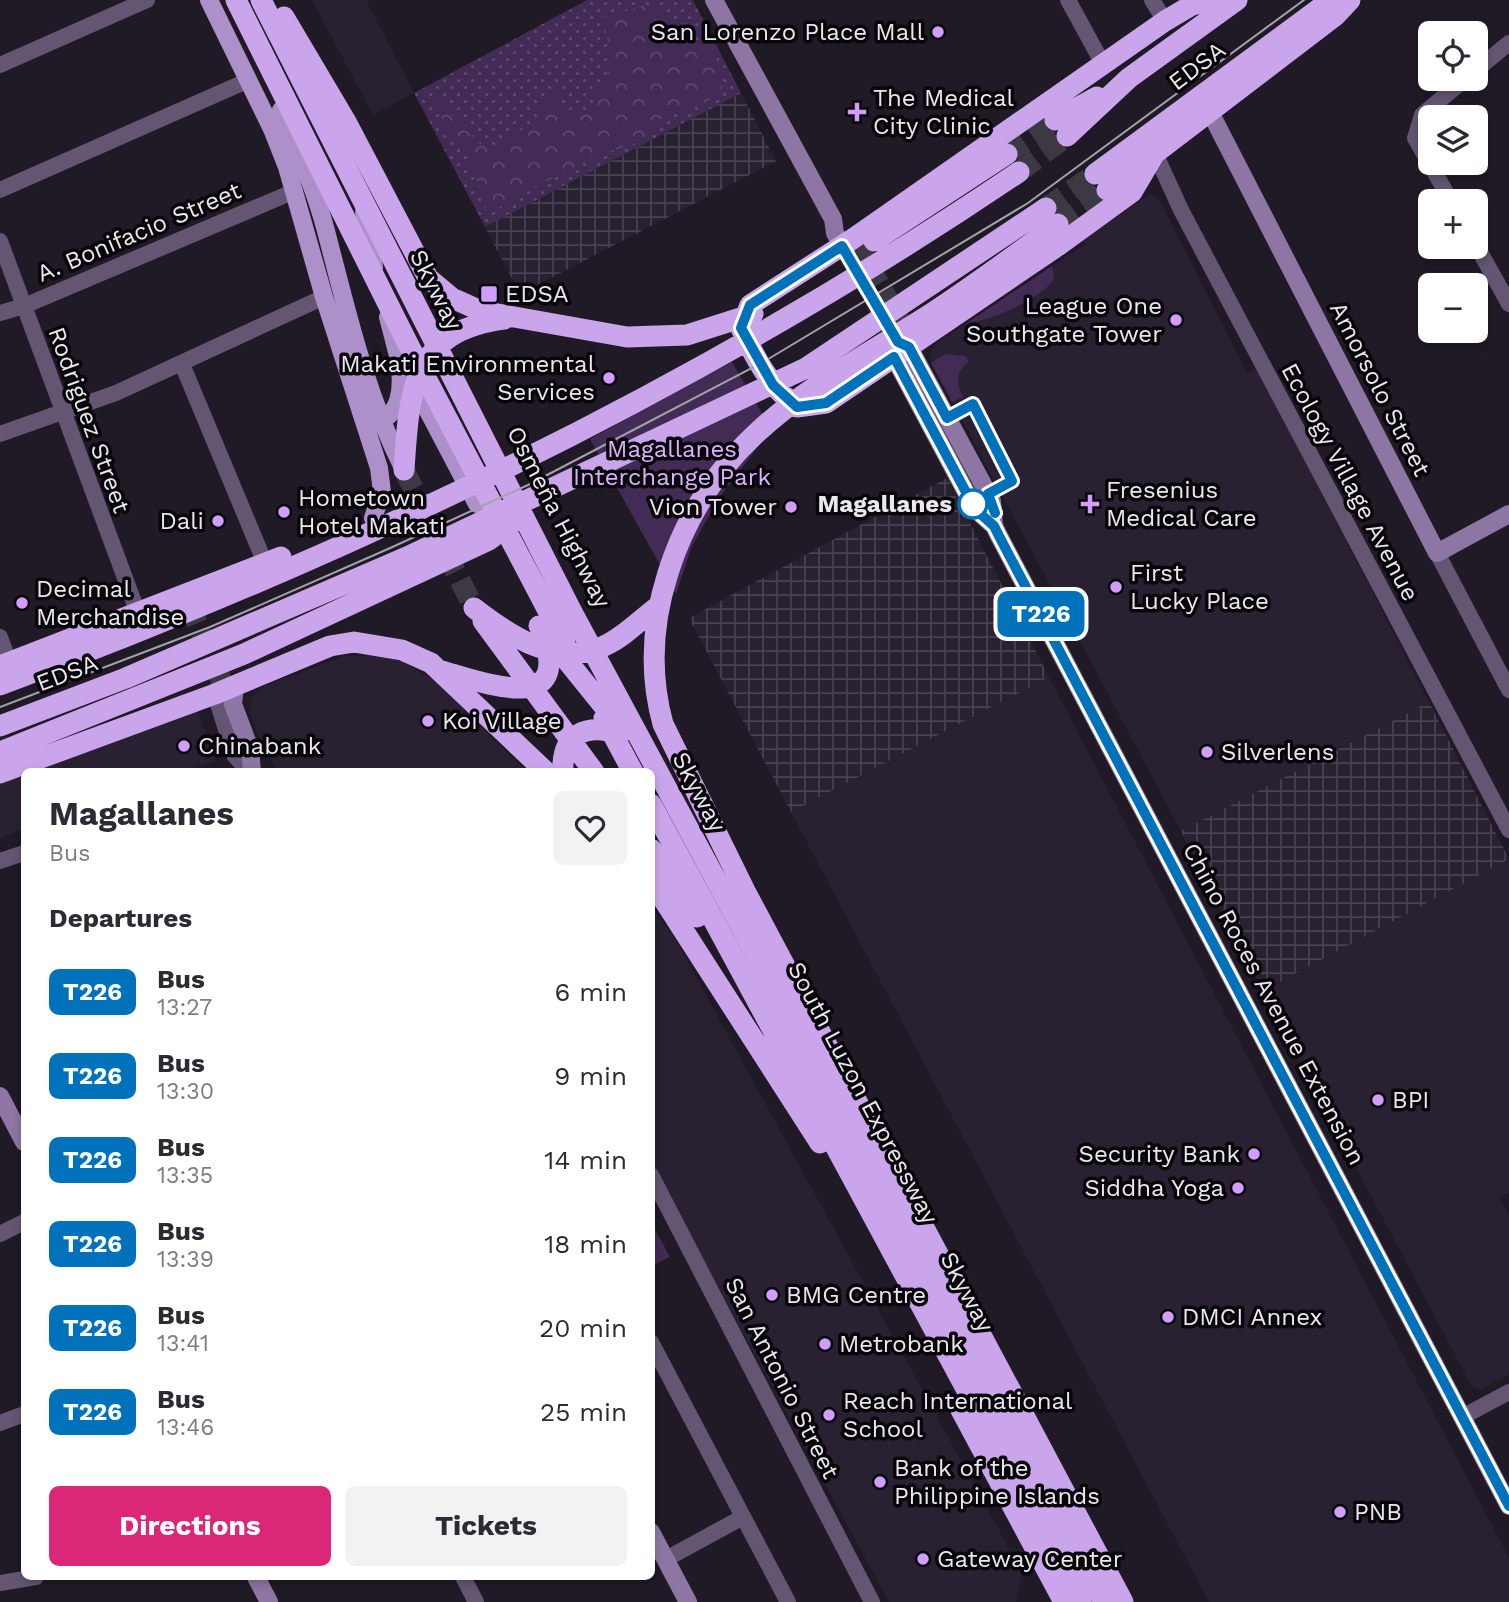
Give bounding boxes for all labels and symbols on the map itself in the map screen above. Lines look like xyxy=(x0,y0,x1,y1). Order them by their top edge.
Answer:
place label: San Lorenzo Place Mall xyxy=(651,18,925,46)
marker: San Lorenzo Place Mall xyxy=(930,24,946,40)
street label: EDSA xyxy=(1163,36,1231,96)
place label: The Medical City Clinic xyxy=(873,84,1015,140)
marker: The Medical City Clinic xyxy=(847,102,867,122)
street label: A. Bonifacio Street xyxy=(33,176,245,288)
street label: Skyway xyxy=(404,245,468,335)
place label: EDSA xyxy=(505,280,569,308)
marker: EDSA xyxy=(479,284,499,304)
place label: League One Southgate Tower xyxy=(966,292,1162,348)
street label: Amorsolo Street xyxy=(1324,297,1436,481)
marker: League One Southgate Tower xyxy=(1168,312,1184,328)
street label: Rodriguez Street xyxy=(42,323,136,517)
place label: Makati Environmental Services xyxy=(340,350,596,406)
street label: Ecology Village Avenue xyxy=(1275,358,1425,606)
marker: Makati Environmental Services xyxy=(601,370,617,386)
street label: Osmeña Highway xyxy=(501,422,617,613)
park label: Magallanes Interchange Park xyxy=(573,435,771,491)
place label: Fresenius Medical Care xyxy=(1106,476,1257,532)
place label: Hometown Hotel Makati xyxy=(298,484,445,540)
marker: Magallanes xyxy=(958,489,988,519)
place label: Magallanes xyxy=(818,490,952,518)
place label: Vion Tower xyxy=(649,493,777,521)
marker: Fresenius Medical Care xyxy=(1080,494,1100,514)
marker: Vion Tower xyxy=(783,499,799,515)
marker: Hometown Hotel Makati xyxy=(276,504,292,520)
place label: Dali xyxy=(159,507,204,535)
marker: Dali xyxy=(210,513,226,529)
place label: First Lucky Place xyxy=(1130,559,1269,615)
place label: Decimal Merchandise xyxy=(36,575,184,631)
marker: First Lucky Place xyxy=(1108,579,1124,595)
line badge: T226 xyxy=(992,591,1090,637)
marker: Decimal Merchandise xyxy=(14,595,30,611)
street label: EDSA xyxy=(32,648,102,697)
place label: Koi Village xyxy=(442,707,562,735)
marker: Koi Village xyxy=(420,713,436,729)
place label: Chinabank xyxy=(198,732,322,760)
marker: Chinabank xyxy=(176,738,192,754)
place label: Silverlens xyxy=(1221,738,1334,766)
marker: Silverlens xyxy=(1199,744,1215,760)
street label: Skyway xyxy=(666,747,732,837)
street label: Chino Roces Avenue Extension xyxy=(1177,838,1371,1170)
street label: South Luzon Expressway xyxy=(782,957,944,1229)
place label: BPI xyxy=(1392,1086,1429,1114)
marker: BPI xyxy=(1370,1092,1386,1108)
place label: Security Bank xyxy=(1079,1140,1240,1168)
marker: Security Bank xyxy=(1246,1146,1262,1162)
place label: Siddha Yoga xyxy=(1084,1174,1224,1202)
marker: Siddha Yoga xyxy=(1230,1180,1246,1196)
street label: Skyway xyxy=(934,1247,1000,1337)
street label: San Antonio Street xyxy=(719,1273,845,1483)
place label: BMG Centre xyxy=(786,1281,926,1309)
marker: BMG Centre xyxy=(764,1287,780,1303)
place label: DMCI Annex xyxy=(1182,1303,1322,1331)
marker: DMCI Annex xyxy=(1160,1309,1176,1325)
place label: Metrobank xyxy=(839,1330,964,1358)
marker: Metrobank xyxy=(817,1336,833,1352)
place label: Reach International School xyxy=(843,1387,1073,1443)
marker: Reach International School xyxy=(821,1407,837,1423)
place label: Bank of the Philippine Islands xyxy=(894,1454,1100,1510)
marker: Bank of the Philippine Islands xyxy=(872,1474,888,1490)
place label: PNB xyxy=(1354,1498,1402,1526)
marker: PNB xyxy=(1332,1504,1348,1520)
place label: Gateway Center xyxy=(937,1545,1123,1573)
marker: Gateway Center xyxy=(915,1551,931,1567)

